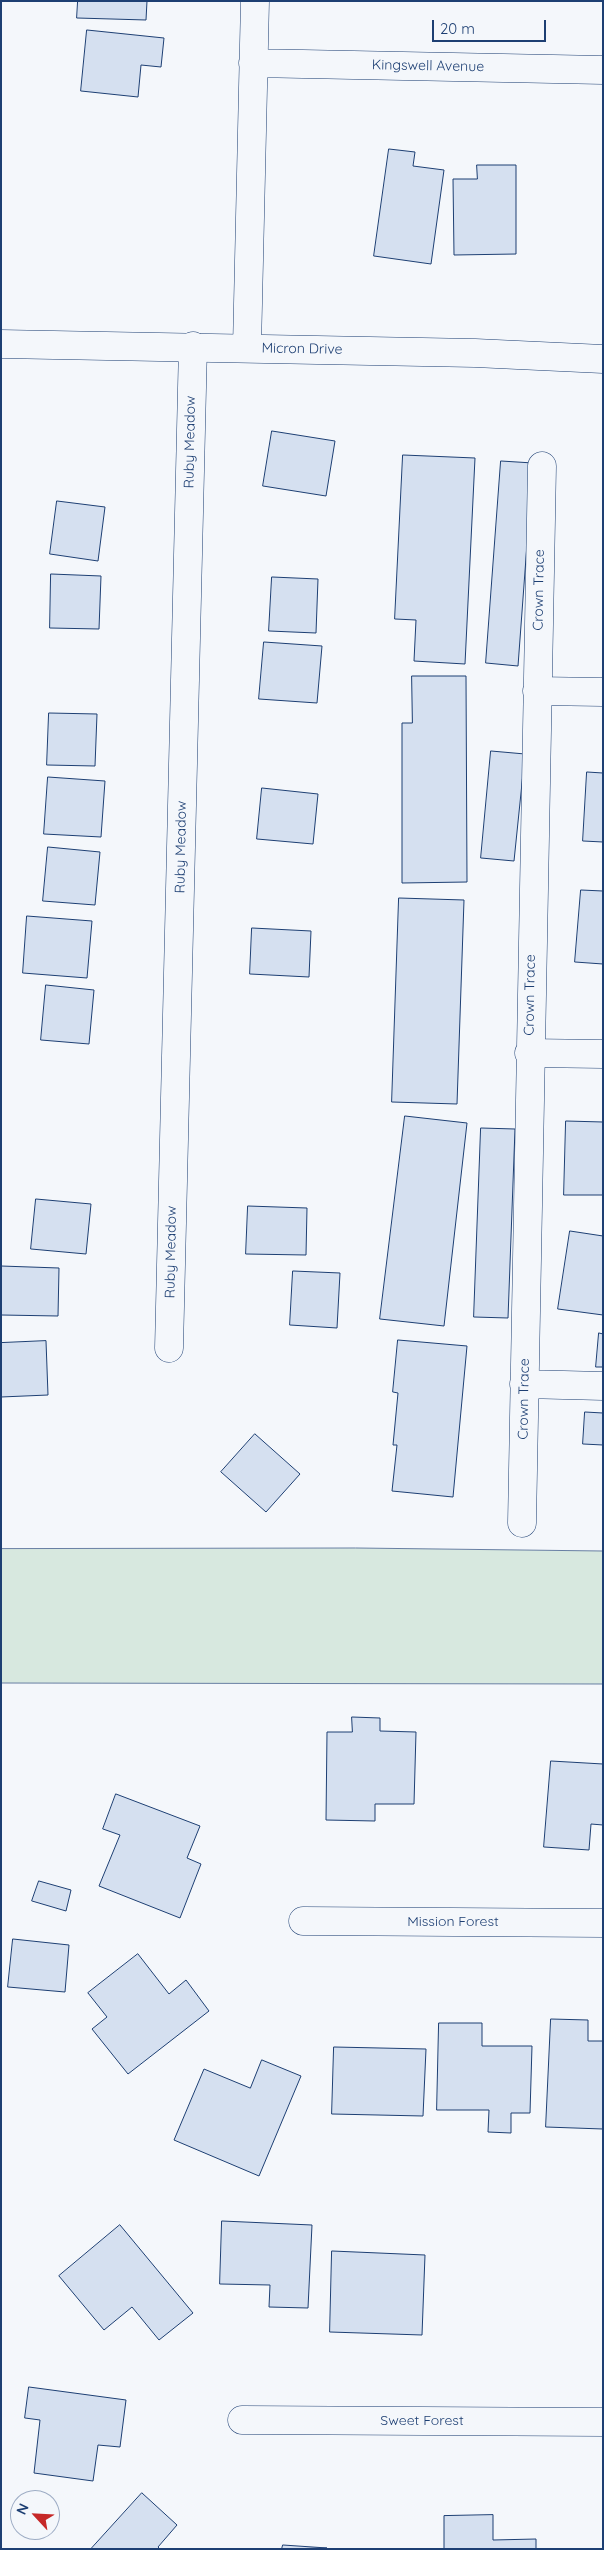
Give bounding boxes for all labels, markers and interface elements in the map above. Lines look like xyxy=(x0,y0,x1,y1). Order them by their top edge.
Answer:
scale bar xyxy=(434,10,548,42)
text: 20 m xyxy=(440,19,475,38)
street label: Kingswell Avenue xyxy=(372,57,484,75)
street label: Micron Drive xyxy=(261,340,343,358)
street label: Ruby Meadow xyxy=(181,395,199,489)
street label: Crown Trace xyxy=(530,549,548,631)
street label: Ruby Meadow xyxy=(172,800,190,894)
street label: Crown Trace xyxy=(521,954,539,1036)
street label: Ruby Meadow xyxy=(162,1205,180,1299)
street label: Crown Trace xyxy=(515,1358,533,1440)
street label: Mission Forest xyxy=(407,1914,499,1930)
street label: Sweet Forest xyxy=(380,2413,464,2429)
north arrow xyxy=(10,2490,60,2540)
text: N xyxy=(12,2501,33,2518)

